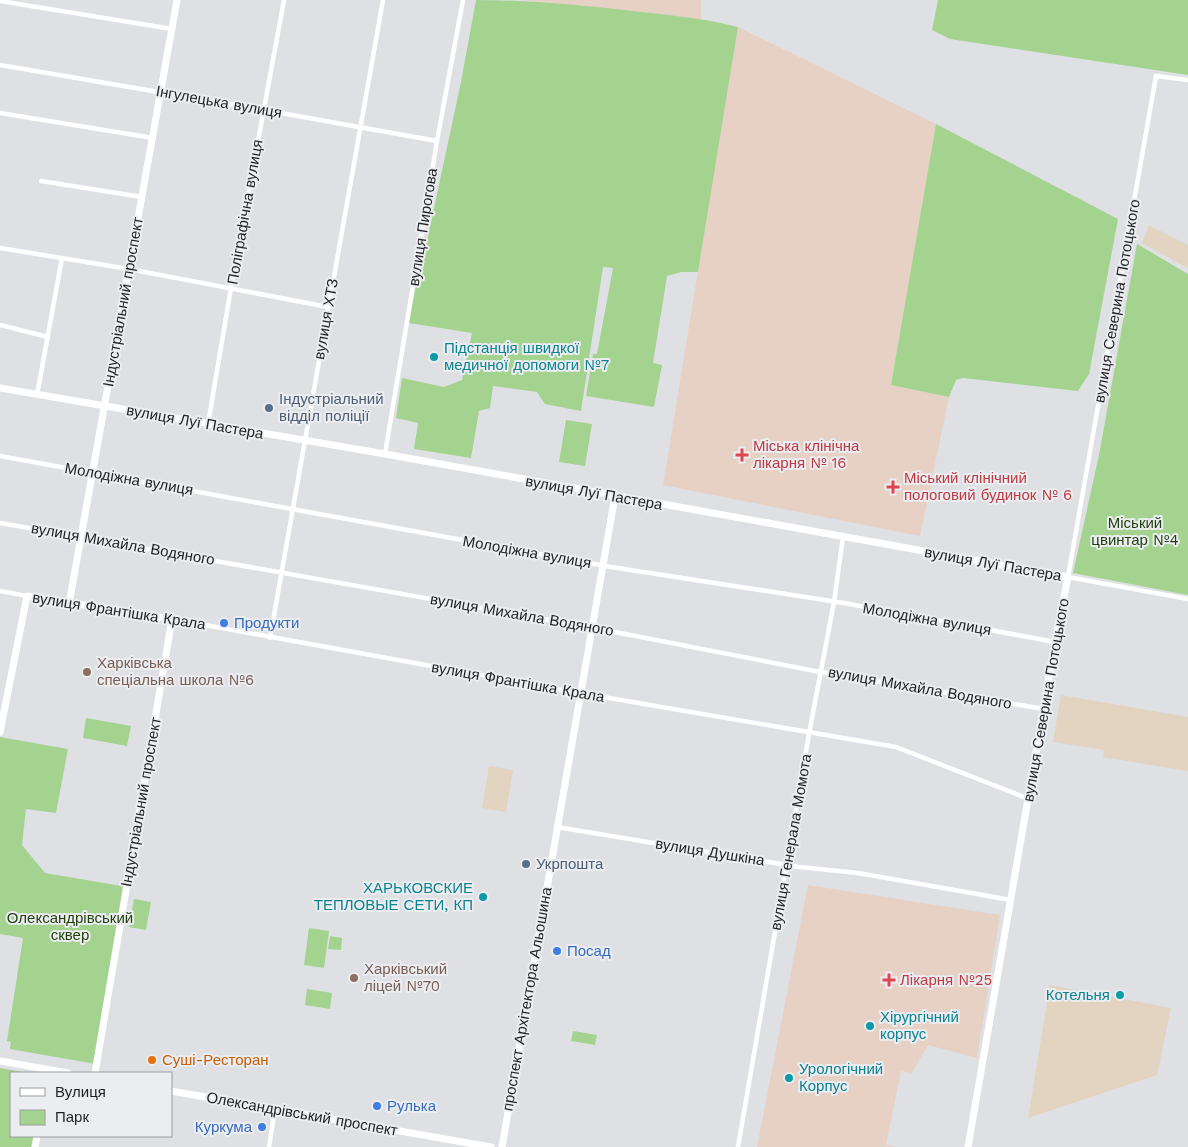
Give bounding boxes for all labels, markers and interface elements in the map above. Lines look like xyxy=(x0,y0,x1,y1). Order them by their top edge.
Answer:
street label: Інгулецька вулиця xyxy=(155,82,283,122)
street label: Поліграфічна вулиця xyxy=(223,138,267,286)
street label: вулиця Пирогова xyxy=(405,166,441,287)
street label: вулиця Северина Потоцького xyxy=(1090,198,1144,404)
street label: Індустріальний проспект xyxy=(99,216,147,388)
street label: вулиця ХТЗ xyxy=(310,277,342,361)
place label: Підстанція швидкої медичної допомоги №7 xyxy=(444,339,609,374)
marker: Підстанція швидкої медичної допомоги №7 xyxy=(428,351,440,363)
place label: Індустріальний відділ поліції xyxy=(279,390,384,425)
street label: вулиця Луї Пастера xyxy=(125,401,266,443)
marker: Індустріальний відділ поліції xyxy=(263,402,275,414)
place label: Міська клінічна лікарня № 16 xyxy=(753,437,860,472)
marker: Міська клінічна лікарня № 16 xyxy=(735,448,749,462)
street label: Молодіжна вулиця xyxy=(63,459,195,499)
place label: Міський клінічний пологовий будинок № 6 xyxy=(904,469,1072,504)
street label: вулиця Луї Пастера xyxy=(524,472,665,514)
marker: Міський клінічний пологовий будинок № 6 xyxy=(886,480,900,494)
park label: Міський цвинтар №4 xyxy=(1091,514,1179,549)
street label: вулиця Михайла Водяного xyxy=(30,519,216,569)
street label: Молодіжна вулиця xyxy=(461,532,593,572)
street label: вулиця Луї Пастера xyxy=(923,543,1064,585)
street label: вулиця Франтішка Крала xyxy=(31,588,208,634)
street label: вулиця Михайла Водяного xyxy=(429,590,615,640)
street label: вулиця Северина Потоцького xyxy=(1019,597,1073,803)
street label: Молодіжна вулиця xyxy=(861,599,993,639)
place label: Продукти xyxy=(234,614,299,632)
marker: Продукти xyxy=(218,617,230,629)
place label: Харківська спеціальна школа №6 xyxy=(97,654,254,689)
street label: вулиця Франтішка Крала xyxy=(430,658,606,706)
street label: вулиця Михайла Водяного xyxy=(827,663,1013,713)
marker: Харківська спеціальна школа №6 xyxy=(81,666,93,678)
street label: Індустріальний проспект xyxy=(117,716,165,888)
street label: вулиця Генерала Момота xyxy=(767,752,816,932)
street label: вулиця Душкіна xyxy=(654,834,767,870)
place label: Укрпошта xyxy=(536,855,604,873)
marker: Укрпошта xyxy=(520,858,532,870)
place label: ХАРЬКОВСКИЕ ТЕПЛОВЫЕ СЕТИ, КП xyxy=(314,879,473,914)
street label: проспект Архітектора Альошина xyxy=(498,885,556,1112)
marker: ХАРЬКОВСКИЕ ТЕПЛОВЫЕ СЕТИ, КП xyxy=(477,891,489,903)
park label: Олександрівський сквер xyxy=(7,909,133,944)
place label: Посад xyxy=(567,942,611,960)
marker: Посад xyxy=(551,945,563,957)
place label: Харківський ліцей №70 xyxy=(364,960,447,995)
place label: Лікарня №25 xyxy=(900,971,992,989)
marker: Харківський ліцей №70 xyxy=(348,972,360,984)
marker: Лікарня №25 xyxy=(882,973,896,987)
place label: Котельня xyxy=(1046,986,1110,1004)
marker: Котельня xyxy=(1114,989,1126,1001)
place label: Хірургічний корпус xyxy=(880,1008,959,1043)
marker: Хірургічний корпус xyxy=(864,1020,876,1032)
place label: Суші-Ресторан xyxy=(162,1051,269,1069)
marker: Суші-Ресторан xyxy=(146,1054,158,1066)
place label: Урологічний Корпус xyxy=(799,1060,883,1095)
legend xyxy=(10,1072,172,1137)
marker: Урологічний Корпус xyxy=(783,1072,795,1084)
text: Вулиця xyxy=(55,1083,106,1101)
street label: Олександрівський проспект xyxy=(205,1088,399,1140)
place label: Рулька xyxy=(387,1097,437,1115)
marker: Рулька xyxy=(371,1100,383,1112)
text: Парк xyxy=(55,1108,89,1126)
place label: Куркума xyxy=(195,1118,253,1136)
marker: Куркума xyxy=(256,1121,268,1133)

